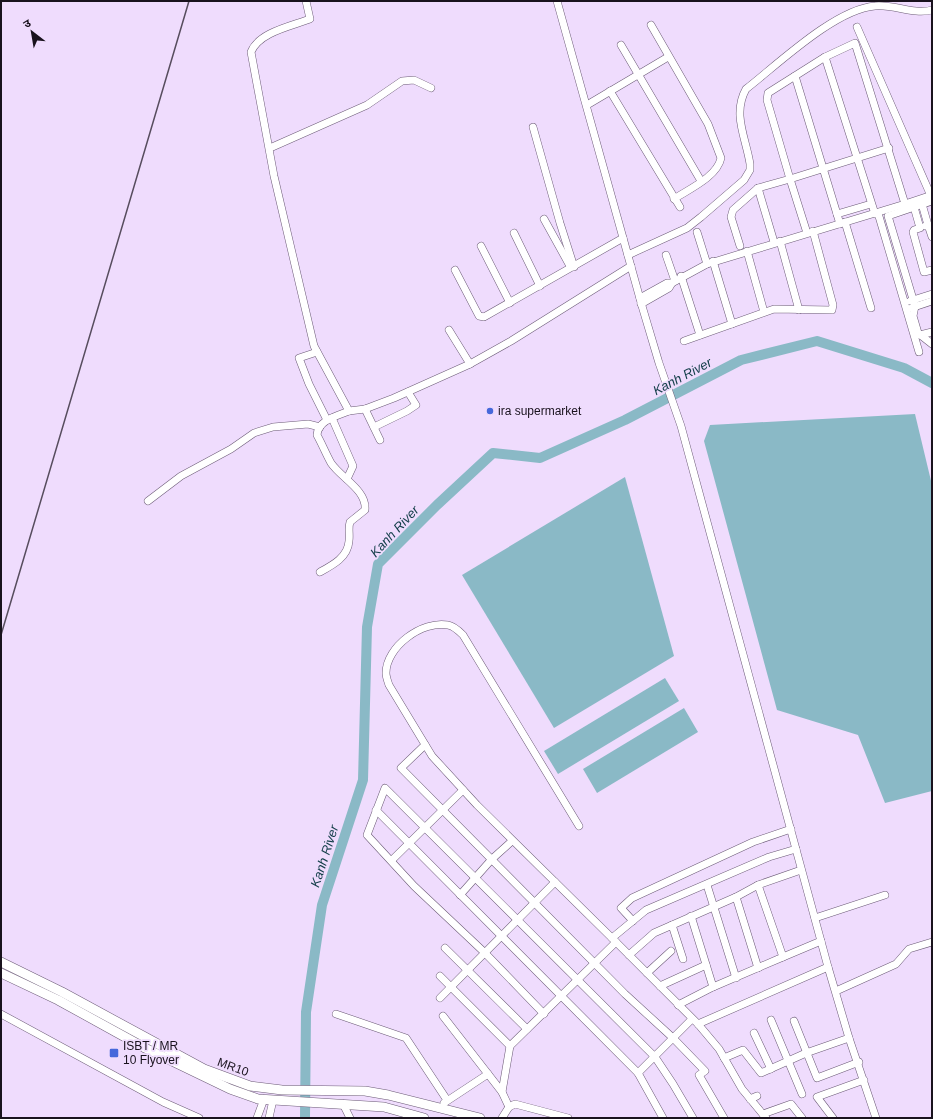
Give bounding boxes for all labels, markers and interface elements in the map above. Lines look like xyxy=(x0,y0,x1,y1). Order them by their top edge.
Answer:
north arrow xyxy=(12,12,52,52)
text: उ xyxy=(21,16,33,30)
water label: Kanh River xyxy=(650,354,715,398)
place label: ira supermarket xyxy=(498,404,582,418)
marker: ira supermarket xyxy=(485,406,495,416)
water label: Kanh River xyxy=(367,502,422,560)
water label: Kanh River xyxy=(307,823,342,889)
place label: ISBT / MR 10 Flyover xyxy=(123,1039,179,1067)
marker: ISBT / MR 10 Flyover xyxy=(108,1047,120,1059)
street label: MR10 xyxy=(216,1055,251,1079)

